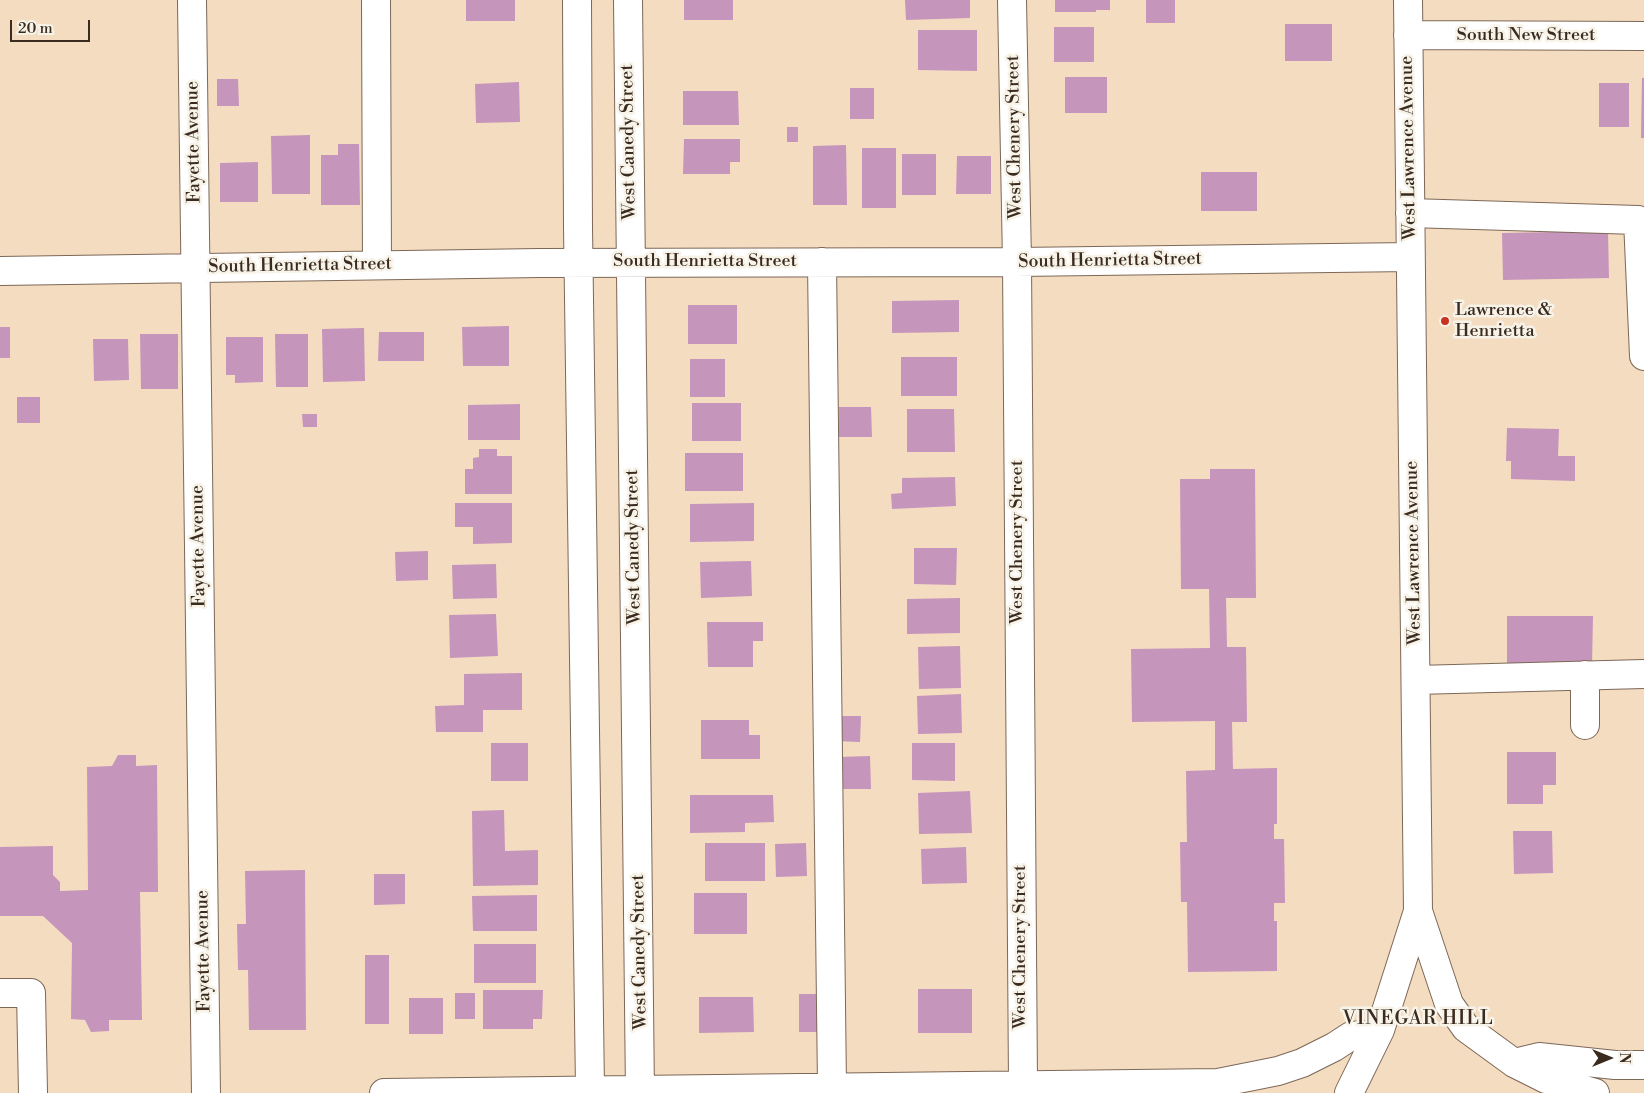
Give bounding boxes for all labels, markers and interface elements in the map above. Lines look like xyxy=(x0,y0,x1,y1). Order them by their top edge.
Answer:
scale bar xyxy=(12,10,92,42)
text: 20 m xyxy=(18,19,53,38)
street label: South New Street xyxy=(1457,25,1595,47)
street label: West Chenery Street xyxy=(1003,55,1027,219)
street label: West Lawrence Avenue xyxy=(1397,56,1421,240)
street label: West Canedy Street xyxy=(617,64,641,220)
street label: Fayette Avenue xyxy=(182,81,206,203)
street label: South Henrietta Street xyxy=(1018,249,1202,273)
street label: South Henrietta Street xyxy=(613,251,797,273)
street label: South Henrietta Street xyxy=(208,254,392,278)
place label: Lawrence & Henrietta xyxy=(1455,300,1552,342)
marker: Lawrence & Henrietta xyxy=(1439,315,1451,327)
street label: West Chenery Street xyxy=(1007,460,1029,624)
street label: West Lawrence Avenue xyxy=(1402,461,1426,645)
street label: West Canedy Street xyxy=(622,469,646,625)
street label: Fayette Avenue xyxy=(187,485,211,607)
street label: West Chenery Street xyxy=(1010,865,1032,1029)
street label: West Canedy Street xyxy=(628,874,652,1030)
street label: Fayette Avenue xyxy=(192,890,216,1012)
district label: VINEGAR HILL xyxy=(1341,1008,1495,1030)
north arrow xyxy=(1584,1033,1634,1083)
text: N xyxy=(1615,1052,1633,1064)

